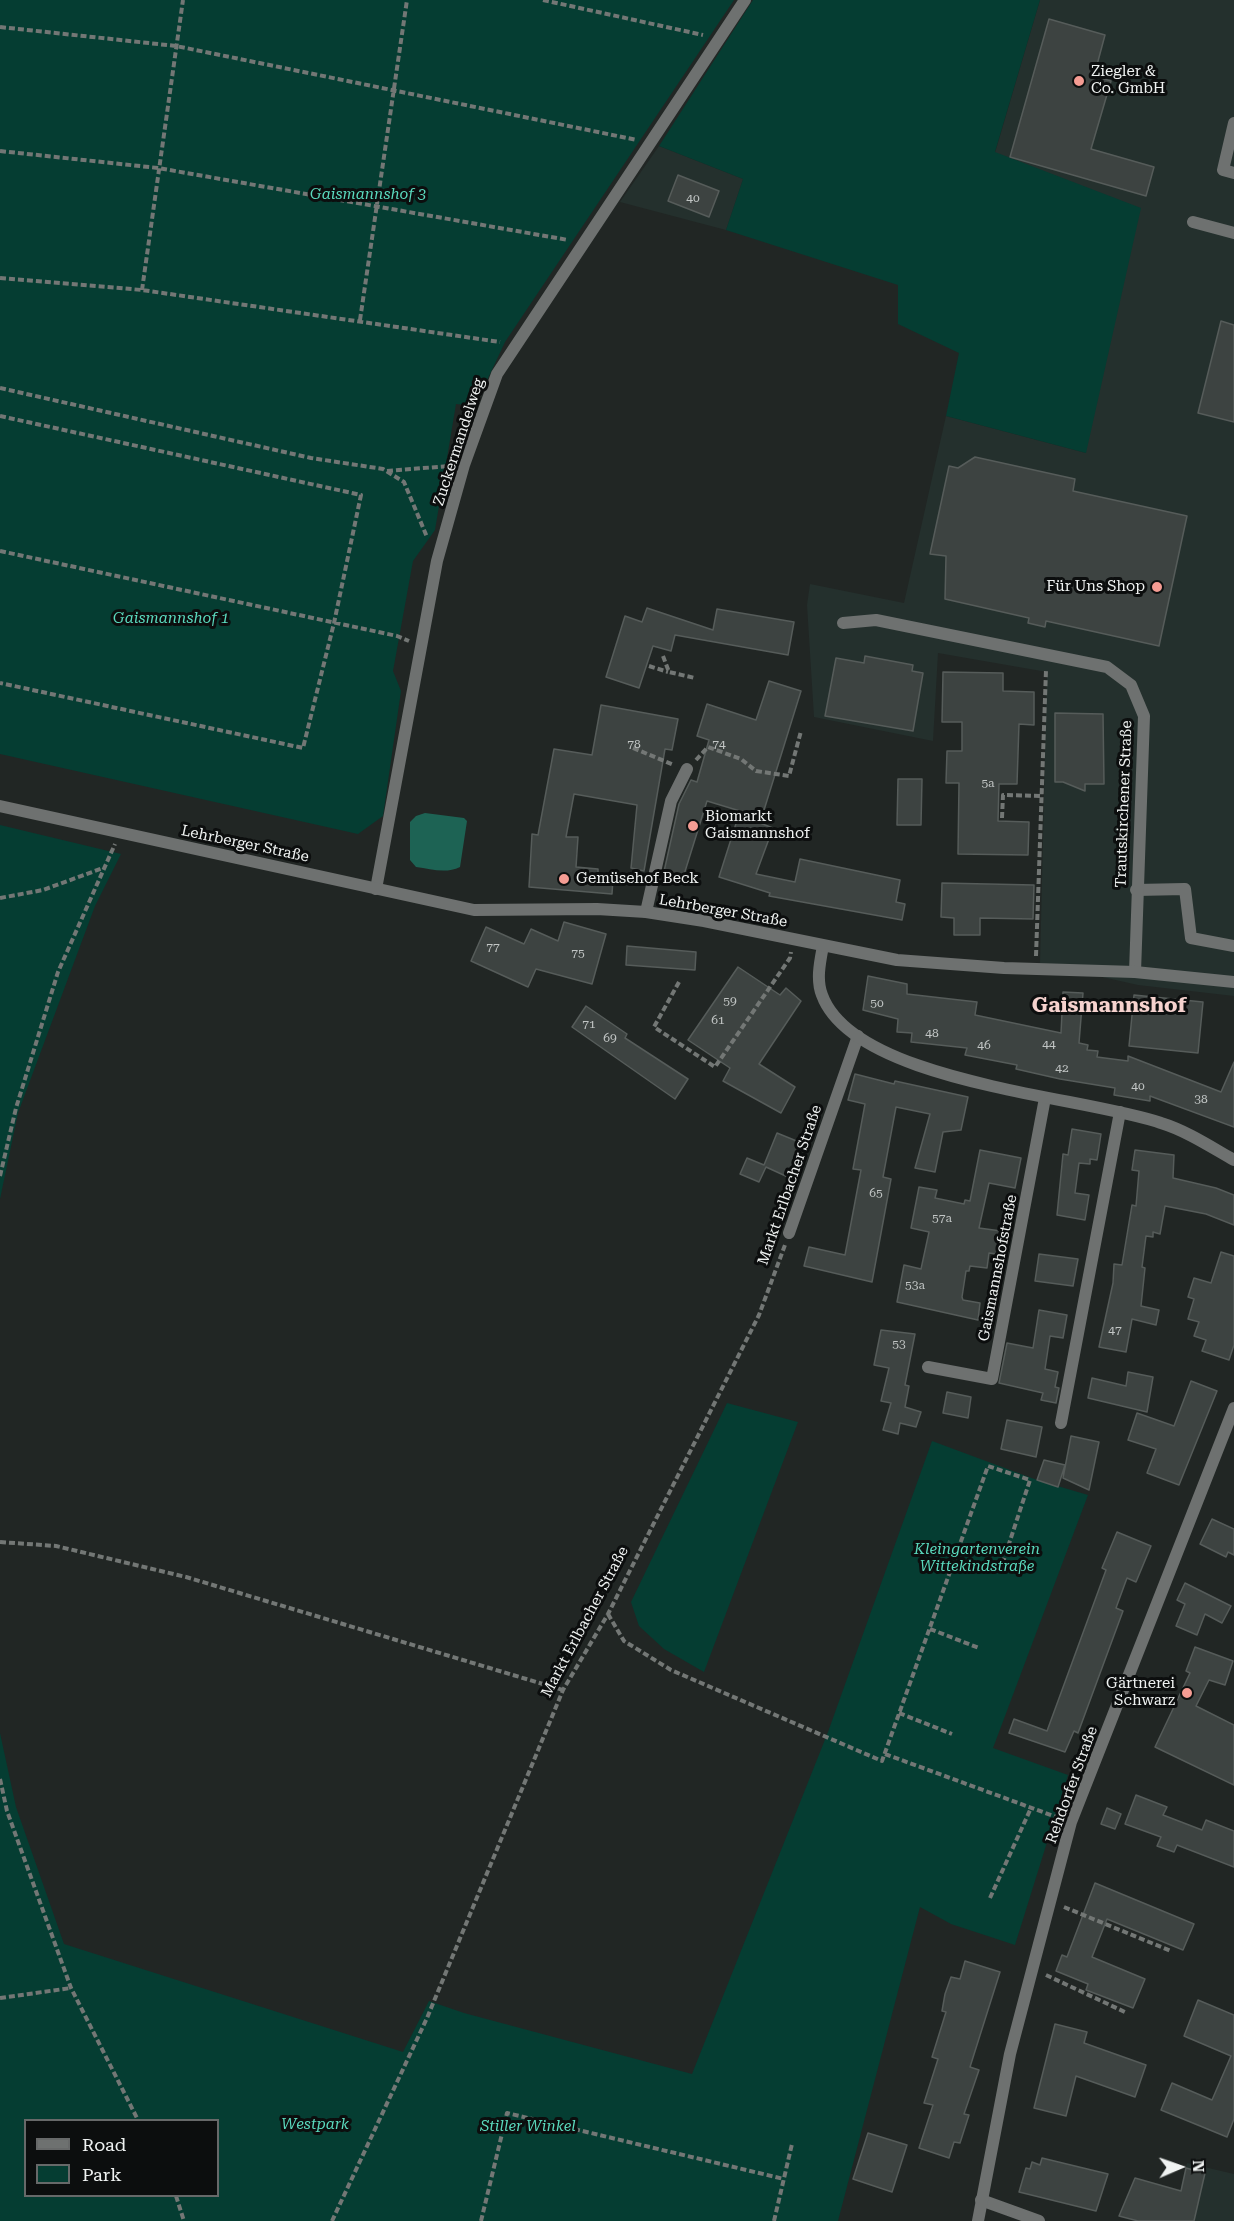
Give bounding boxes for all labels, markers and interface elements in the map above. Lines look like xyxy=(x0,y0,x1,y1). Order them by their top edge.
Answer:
place label: Ziegler & Co. GmbH xyxy=(1091,63,1165,98)
marker: Ziegler & Co. GmbH xyxy=(1072,74,1086,88)
park label: Gaismannshof 3 xyxy=(310,186,426,204)
house number: 40 xyxy=(686,191,700,205)
street label: Zuckermandelweg xyxy=(430,376,488,508)
place label: Für Uns Shop xyxy=(1046,578,1145,596)
marker: Für Uns Shop xyxy=(1150,580,1164,594)
park label: Gaismannshof 1 xyxy=(113,610,229,628)
street label: Trautskirchener Straße xyxy=(1112,720,1136,888)
house number: 78 xyxy=(627,737,641,751)
house number: 74 xyxy=(712,737,726,751)
house number: 5a xyxy=(981,776,995,790)
place label: Biomarkt Gaismannshof xyxy=(705,808,810,843)
marker: Biomarkt Gaismannshof xyxy=(686,819,700,833)
street label: Lehrberger Straße xyxy=(180,822,310,866)
place label: Gemüsehof Beck xyxy=(576,870,699,888)
marker: Gemüsehof Beck xyxy=(557,872,571,886)
street label: Lehrberger Straße xyxy=(657,891,789,931)
house number: 77 xyxy=(486,940,500,954)
house number: 75 xyxy=(571,946,585,960)
district label: Gaismannshof xyxy=(1032,993,1186,1019)
house number: 59 xyxy=(723,994,737,1008)
house number: 50 xyxy=(870,996,884,1010)
house number: 61 xyxy=(711,1013,725,1027)
house number: 71 xyxy=(582,1017,596,1031)
house number: 48 xyxy=(925,1026,939,1040)
house number: 69 xyxy=(603,1031,617,1045)
house number: 44 xyxy=(1042,1037,1056,1051)
house number: 46 xyxy=(977,1038,991,1052)
house number: 42 xyxy=(1055,1061,1069,1075)
house number: 40 xyxy=(1131,1079,1145,1093)
house number: 38 xyxy=(1194,1092,1208,1106)
street label: Markt Erlbacher Straße xyxy=(754,1103,826,1267)
house number: 65 xyxy=(869,1186,883,1200)
street label: Gaismannshofstraße xyxy=(975,1193,1021,1343)
house number: 57a xyxy=(932,1211,952,1225)
house number: 53a xyxy=(905,1278,925,1292)
house number: 47 xyxy=(1108,1323,1122,1337)
house number: 53 xyxy=(892,1337,906,1351)
park label: Kleingartenverein Wittekindstraße xyxy=(914,1541,1040,1576)
street label: Markt Erlbacher Straße xyxy=(538,1544,632,1700)
place label: Gärtnerei Schwarz xyxy=(1106,1675,1175,1710)
marker: Gärtnerei Schwarz xyxy=(1180,1686,1194,1700)
street label: Rehdorfer Straße xyxy=(1042,1724,1102,1846)
park label: Westpark xyxy=(281,2116,349,2134)
park label: Stiller Winkel xyxy=(480,2118,576,2136)
legend xyxy=(24,2119,219,2197)
text: Road xyxy=(82,2134,126,2155)
north arrow xyxy=(1150,2137,1210,2197)
text: N xyxy=(1189,2160,1208,2173)
text: Park xyxy=(82,2164,122,2185)

